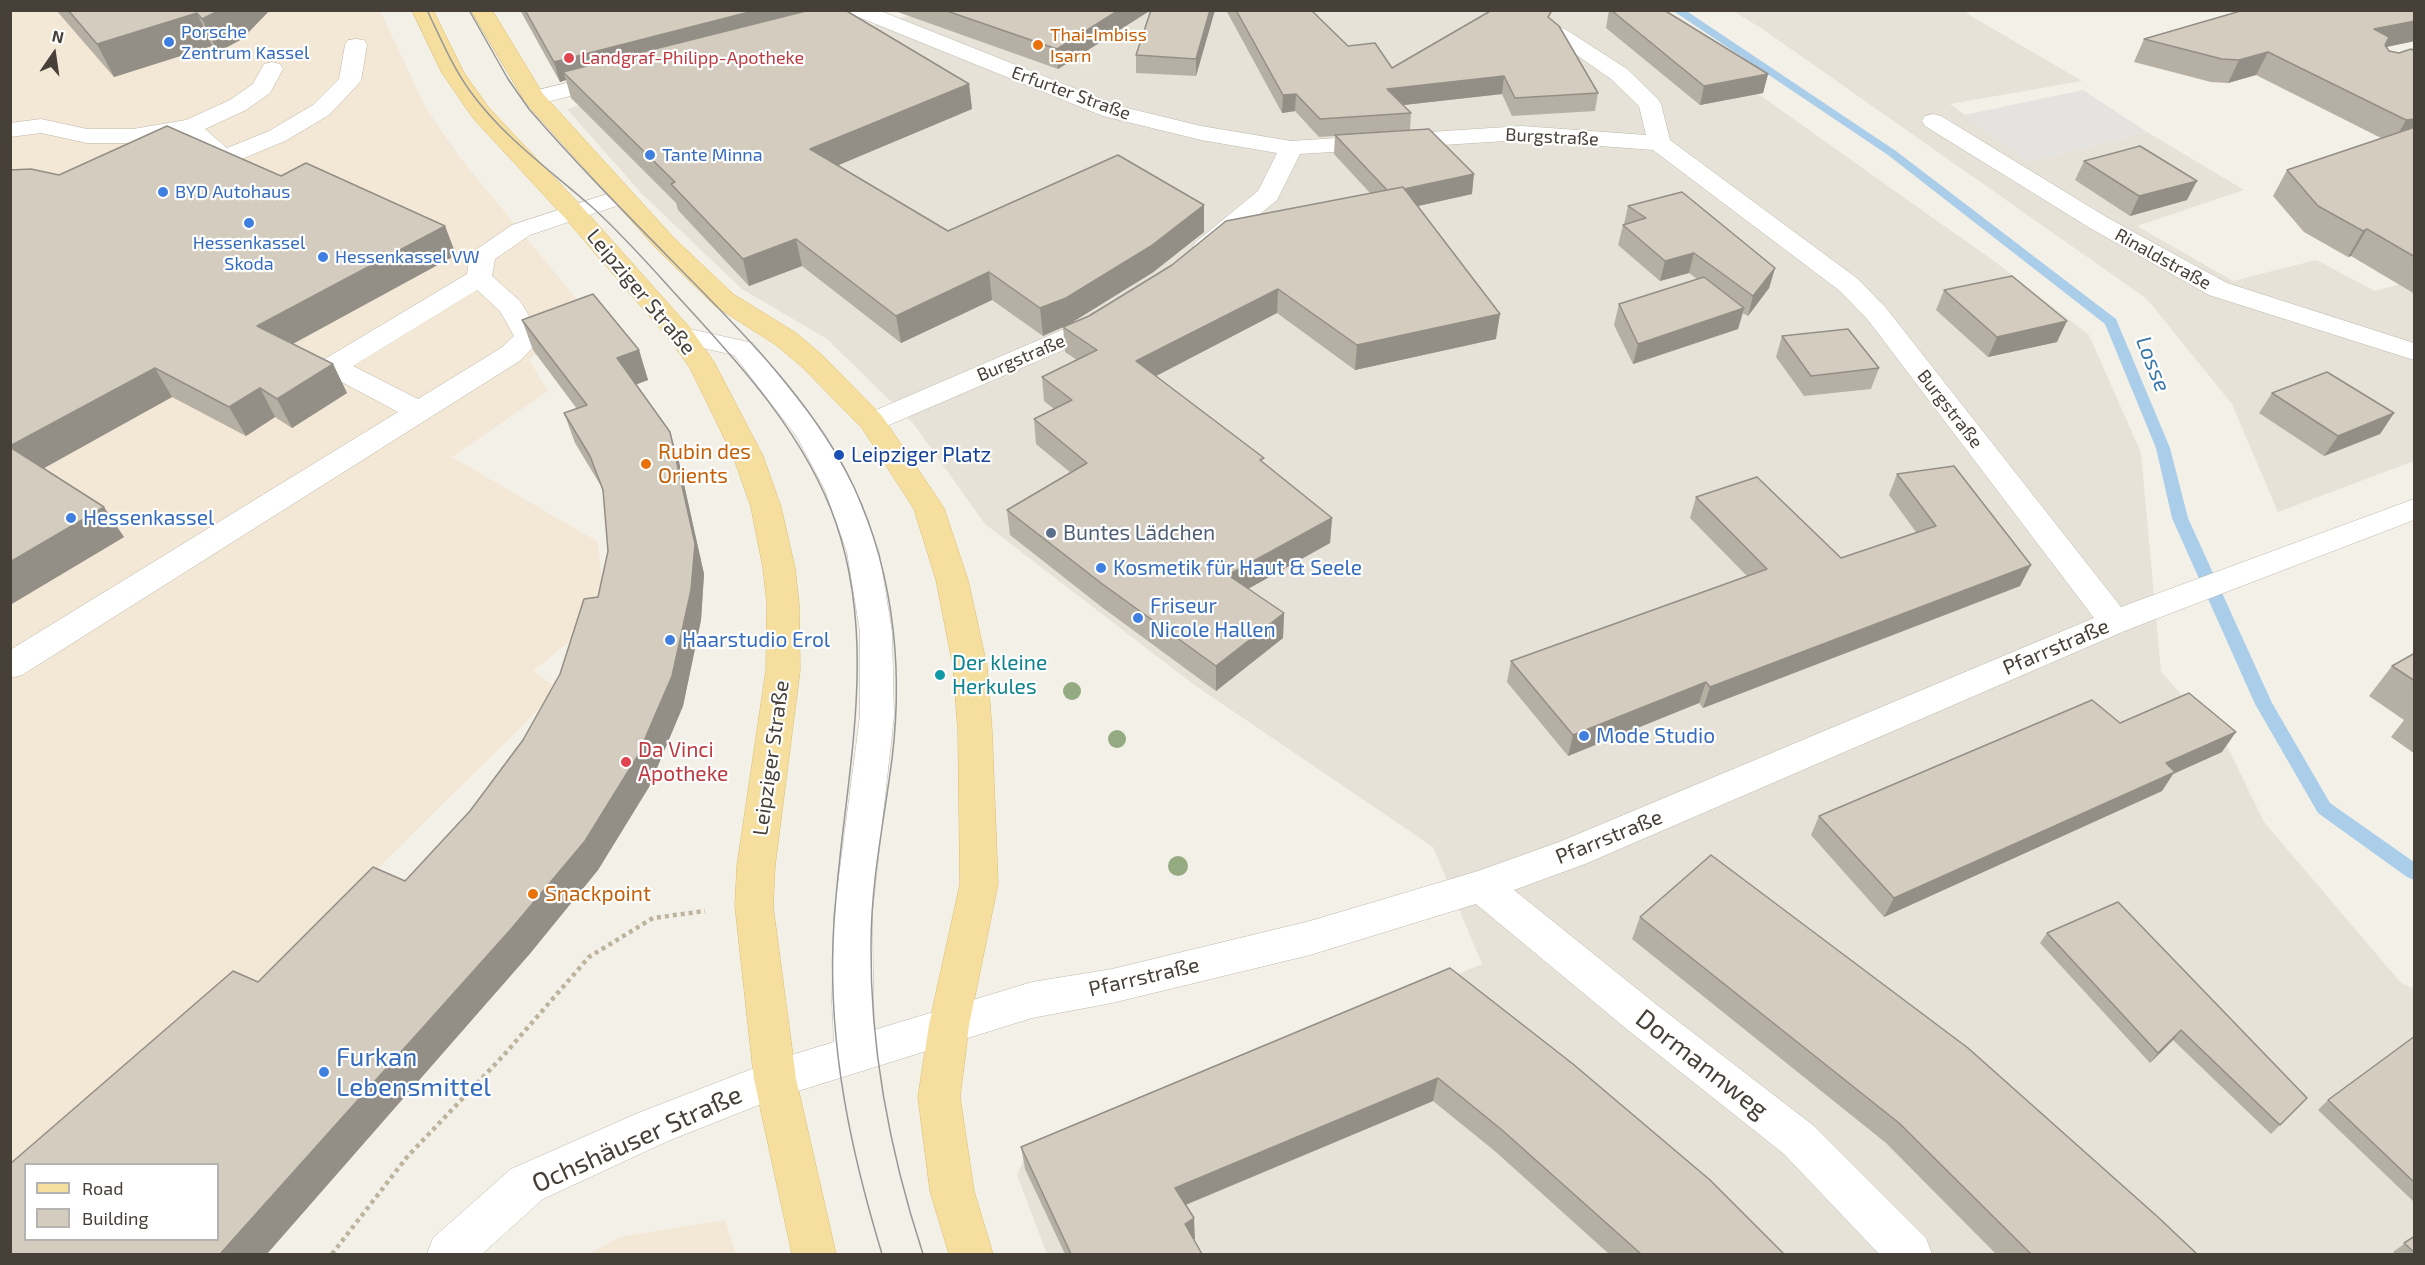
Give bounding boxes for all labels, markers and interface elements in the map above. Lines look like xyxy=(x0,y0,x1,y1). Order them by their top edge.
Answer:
place label: Porsche Zentrum Kassel xyxy=(181,21,309,63)
north arrow xyxy=(24,24,84,84)
place label: Thai-Imbiss Isarn xyxy=(1050,24,1147,66)
text: N xyxy=(50,25,66,47)
marker: Porsche Zentrum Kassel xyxy=(162,35,176,49)
marker: Thai-Imbiss Isarn xyxy=(1031,38,1045,52)
place label: Landgraf-Philipp-Apotheke xyxy=(581,47,804,69)
marker: Landgraf-Philipp-Apotheke xyxy=(562,51,576,65)
street label: Erfurter Straße xyxy=(1009,61,1133,125)
street label: Burgstraße xyxy=(1505,124,1599,150)
place label: Tante Minna xyxy=(662,144,763,166)
marker: Tante Minna xyxy=(643,148,657,162)
place label: BYD Autohaus xyxy=(175,181,290,203)
marker: BYD Autohaus xyxy=(156,185,170,199)
marker: Hessenkassel Skoda xyxy=(242,216,256,230)
street label: Leipziger Straße xyxy=(581,224,701,360)
street label: Rinaldstraße xyxy=(2111,224,2215,294)
place label: Hessenkassel Skoda xyxy=(193,232,305,274)
place label: Hessenkassel VW xyxy=(335,246,479,268)
marker: Hessenkassel VW xyxy=(316,250,330,264)
street label: Burgstraße xyxy=(974,330,1068,386)
water label: Losse xyxy=(2130,332,2176,396)
street label: Burgstraße xyxy=(1913,366,1987,452)
place label: Rubin des Orients xyxy=(658,439,751,489)
place label: Leipziger Platz xyxy=(851,442,991,468)
marker: Leipziger Platz xyxy=(832,448,846,462)
marker: Rubin des Orients xyxy=(639,457,653,471)
place label: Hessenkassel xyxy=(83,505,214,531)
marker: Hessenkassel xyxy=(64,511,78,525)
place label: Buntes Lädchen xyxy=(1063,520,1215,546)
marker: Buntes Lädchen xyxy=(1044,526,1058,540)
place label: Kosmetik für Haut & Seele xyxy=(1113,555,1362,581)
marker: Kosmetik für Haut & Seele xyxy=(1094,561,1108,575)
place label: Friseur Nicole Hallen xyxy=(1150,593,1276,643)
marker: Friseur Nicole Hallen xyxy=(1131,611,1145,625)
street label: Pfarrstraße xyxy=(1999,613,2113,681)
place label: Haarstudio Erol xyxy=(682,627,830,653)
marker: Haarstudio Erol xyxy=(663,633,677,647)
place label: Der kleine Herkules xyxy=(952,650,1047,700)
marker: Der kleine Herkules xyxy=(933,668,947,682)
street label: Leipziger Straße xyxy=(748,679,794,837)
place label: Mode Studio xyxy=(1596,723,1715,749)
marker: Mode Studio xyxy=(1577,729,1591,743)
place label: Da Vinci Apotheke xyxy=(638,737,728,787)
marker: Da Vinci Apotheke xyxy=(619,755,633,769)
street label: Pfarrstraße xyxy=(1552,804,1666,870)
place label: Snackpoint xyxy=(545,881,651,907)
marker: Snackpoint xyxy=(526,887,540,901)
street label: Pfarrstraße xyxy=(1086,952,1202,1002)
street label: Dormannweg xyxy=(1630,1003,1774,1125)
place label: Furkan Lebensmittel xyxy=(336,1041,491,1102)
marker: Furkan Lebensmittel xyxy=(317,1065,331,1079)
street label: Ochshäuser Straße xyxy=(527,1079,747,1199)
legend xyxy=(24,1163,219,1241)
text: Road xyxy=(82,1177,123,1199)
text: Building xyxy=(82,1207,149,1229)

